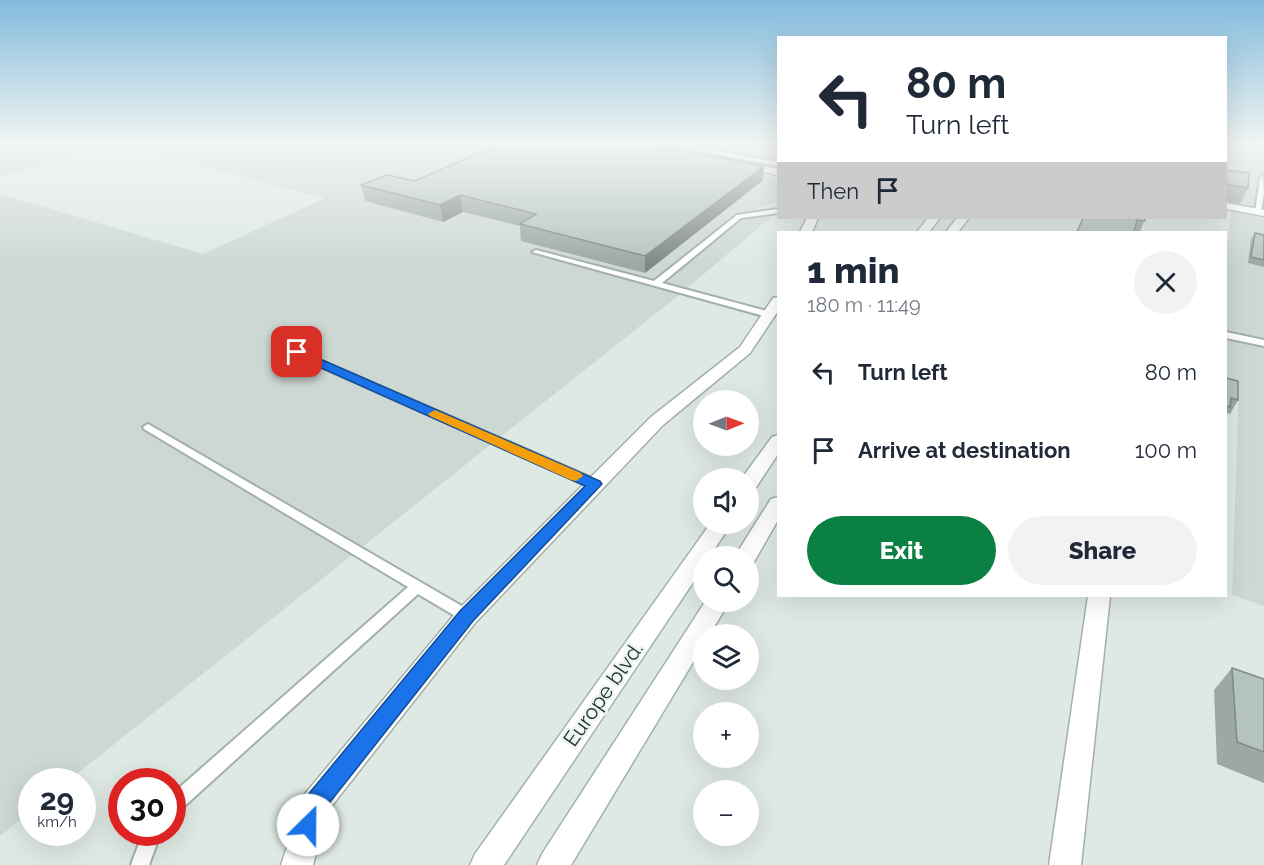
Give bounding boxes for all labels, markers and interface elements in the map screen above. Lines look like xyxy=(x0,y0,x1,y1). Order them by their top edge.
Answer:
text: 80 m xyxy=(906,59,1006,108)
icon: left xyxy=(807,60,885,138)
text: Turn left xyxy=(906,109,1009,140)
icon: arrive xyxy=(871,174,904,207)
text: Then xyxy=(807,178,859,204)
text: 1 min xyxy=(807,249,899,291)
button: close xyxy=(1134,251,1197,314)
text: 180 m · 11:49 xyxy=(807,293,921,317)
pin xyxy=(271,326,322,377)
icon: arrive xyxy=(280,335,313,368)
icon: left xyxy=(807,356,840,389)
text: Turn left xyxy=(858,359,948,385)
text: 80 m xyxy=(1145,359,1197,385)
north arrow xyxy=(693,390,759,456)
map controls xyxy=(693,390,759,846)
icon: arrive xyxy=(807,434,840,467)
text: Arrive at destination xyxy=(858,437,1071,463)
text: 100 m xyxy=(1135,437,1197,463)
button: sound xyxy=(693,468,759,534)
button: Exit xyxy=(807,516,996,585)
button: Share xyxy=(1008,516,1197,585)
button: search xyxy=(693,546,759,612)
button: layers xyxy=(693,624,759,690)
street label: Europe blvd. xyxy=(558,637,648,751)
button: + xyxy=(693,702,759,768)
speed limit sign: 30 xyxy=(108,768,186,846)
button: − xyxy=(693,780,759,846)
text: 29 xyxy=(40,782,74,817)
position arrow xyxy=(276,793,340,857)
text: km/h xyxy=(37,813,77,831)

